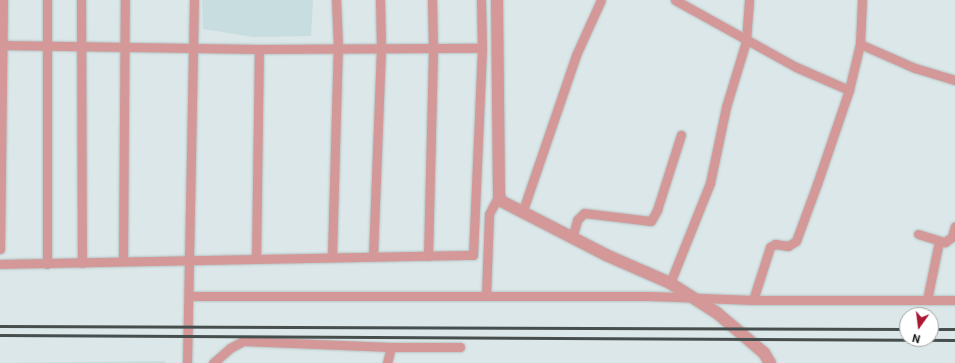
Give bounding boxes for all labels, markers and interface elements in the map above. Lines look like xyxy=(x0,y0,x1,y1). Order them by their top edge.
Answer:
north arrow xyxy=(899,307,939,347)
text: N xyxy=(911,331,922,345)

